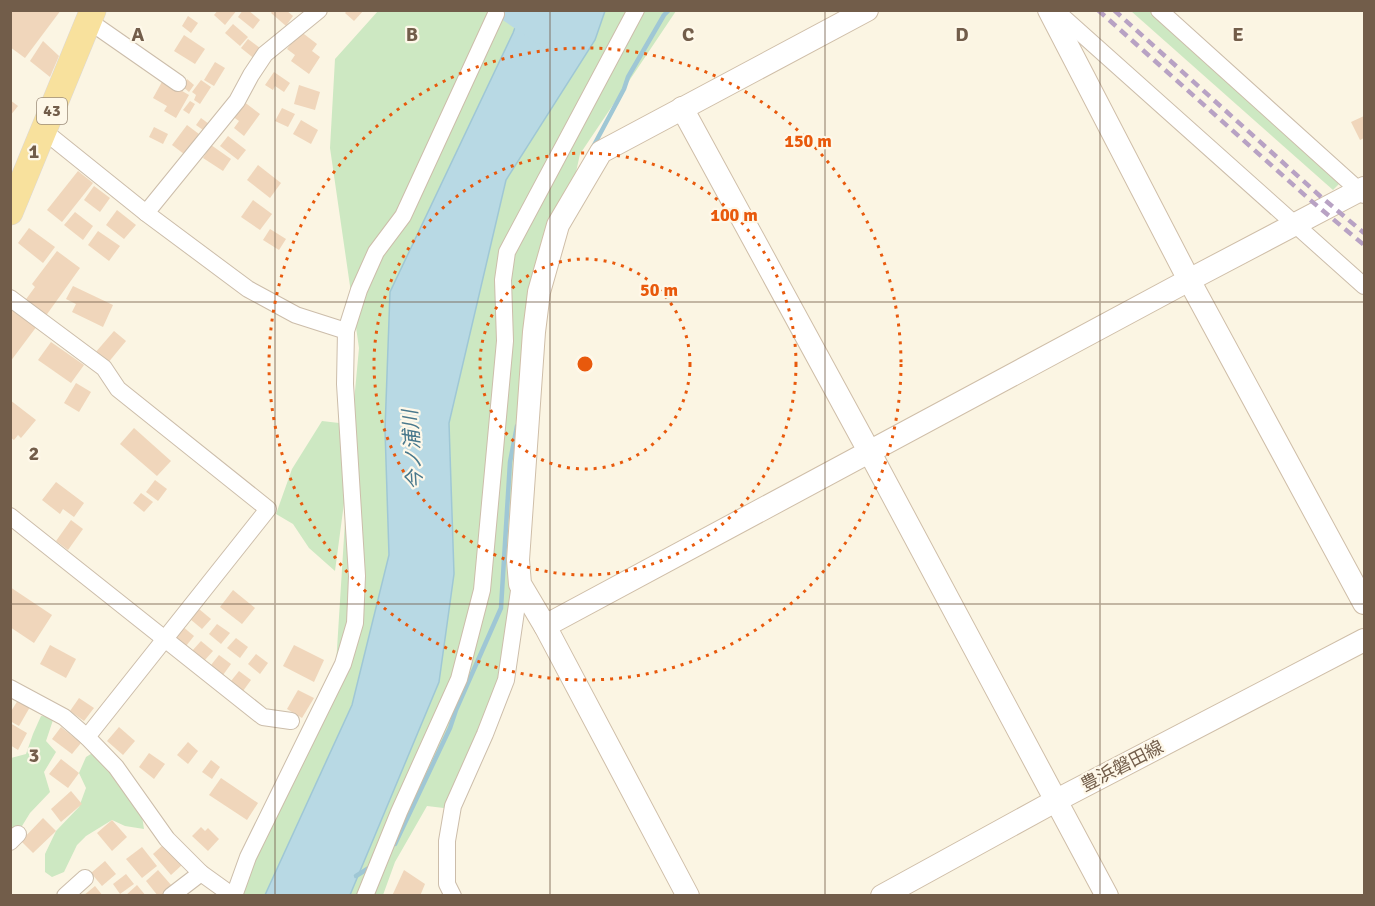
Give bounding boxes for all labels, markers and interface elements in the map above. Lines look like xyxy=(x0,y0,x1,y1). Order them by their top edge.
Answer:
text: A xyxy=(132,22,145,47)
text: B xyxy=(406,22,418,47)
text: C xyxy=(682,22,694,47)
text: D xyxy=(955,22,969,47)
text: E xyxy=(1232,22,1244,47)
road number: 43 xyxy=(37,98,67,124)
text: 150 m xyxy=(784,130,832,152)
text: 1 xyxy=(29,139,40,164)
text: 100 m xyxy=(710,204,758,226)
text: 50 m xyxy=(640,279,678,301)
centre of rings xyxy=(575,354,595,374)
water label: 今ノ浦川 xyxy=(398,407,428,491)
text: 2 xyxy=(29,441,39,466)
street label: 豊浜磐田線 xyxy=(1077,736,1167,796)
text: 3 xyxy=(29,743,39,768)

